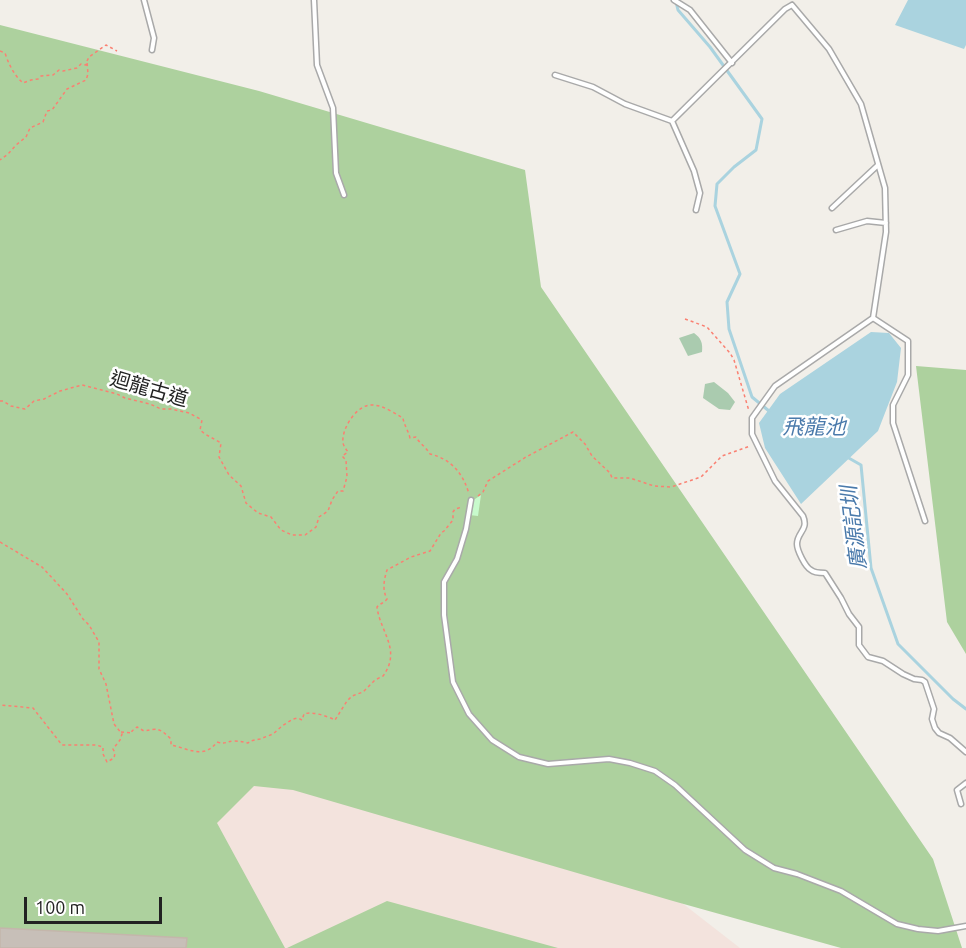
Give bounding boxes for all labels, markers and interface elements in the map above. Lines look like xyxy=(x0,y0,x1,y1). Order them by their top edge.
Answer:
street label: 迴龍古道 xyxy=(107,366,191,412)
water label: 飛龍池 xyxy=(783,414,845,440)
water label: 廣源記圳 xyxy=(836,485,872,571)
scale bar xyxy=(27,885,165,923)
text: 100 m xyxy=(35,897,85,917)

